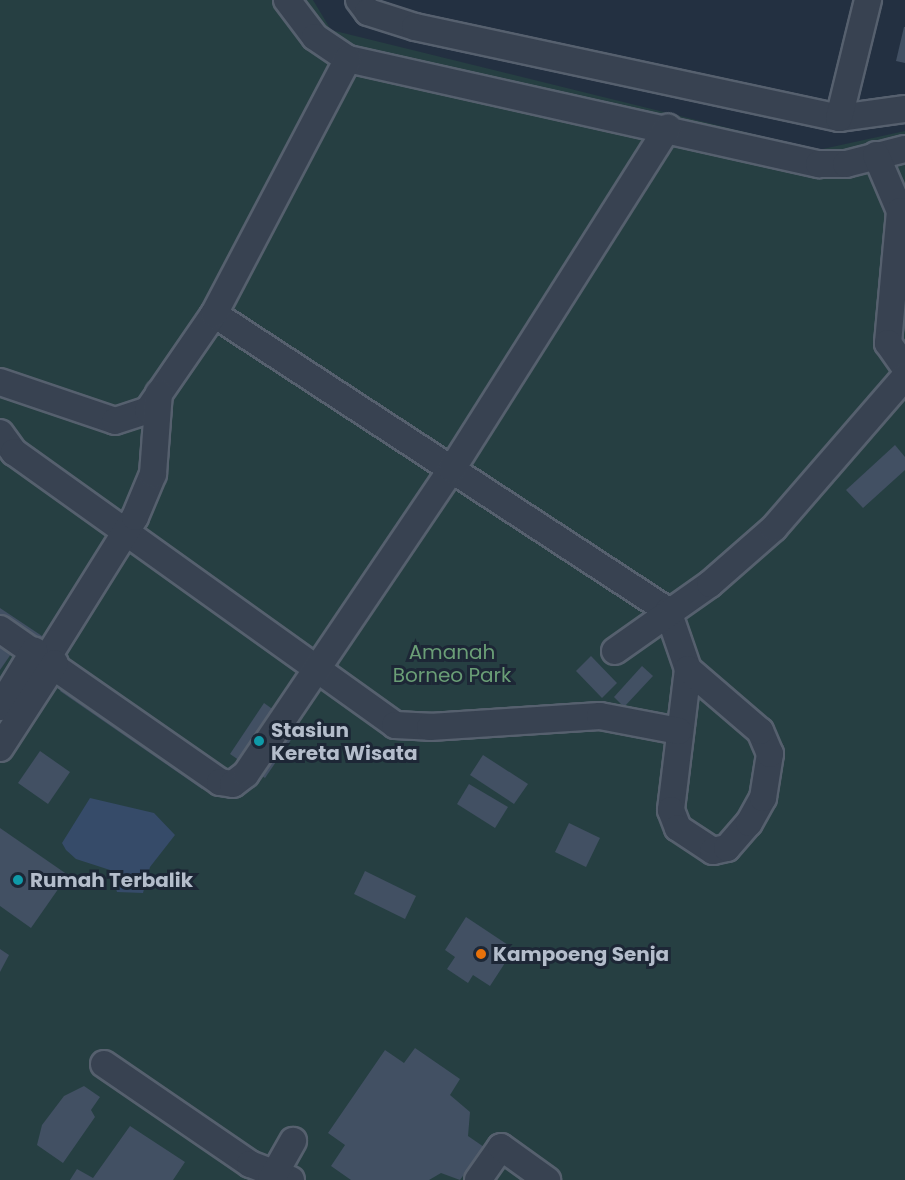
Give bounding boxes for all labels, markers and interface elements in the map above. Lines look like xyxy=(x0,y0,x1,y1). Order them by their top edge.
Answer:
park label: Amanah Borneo Park xyxy=(393,641,511,688)
place label: Stasiun Kereta Wisata xyxy=(271,718,417,765)
marker: Stasiun Kereta Wisata xyxy=(252,734,266,748)
place label: Rumah Terbalik xyxy=(30,868,193,892)
marker: Rumah Terbalik xyxy=(11,873,25,887)
place label: Kampoeng Senja xyxy=(493,942,669,966)
marker: Kampoeng Senja xyxy=(474,947,488,961)

